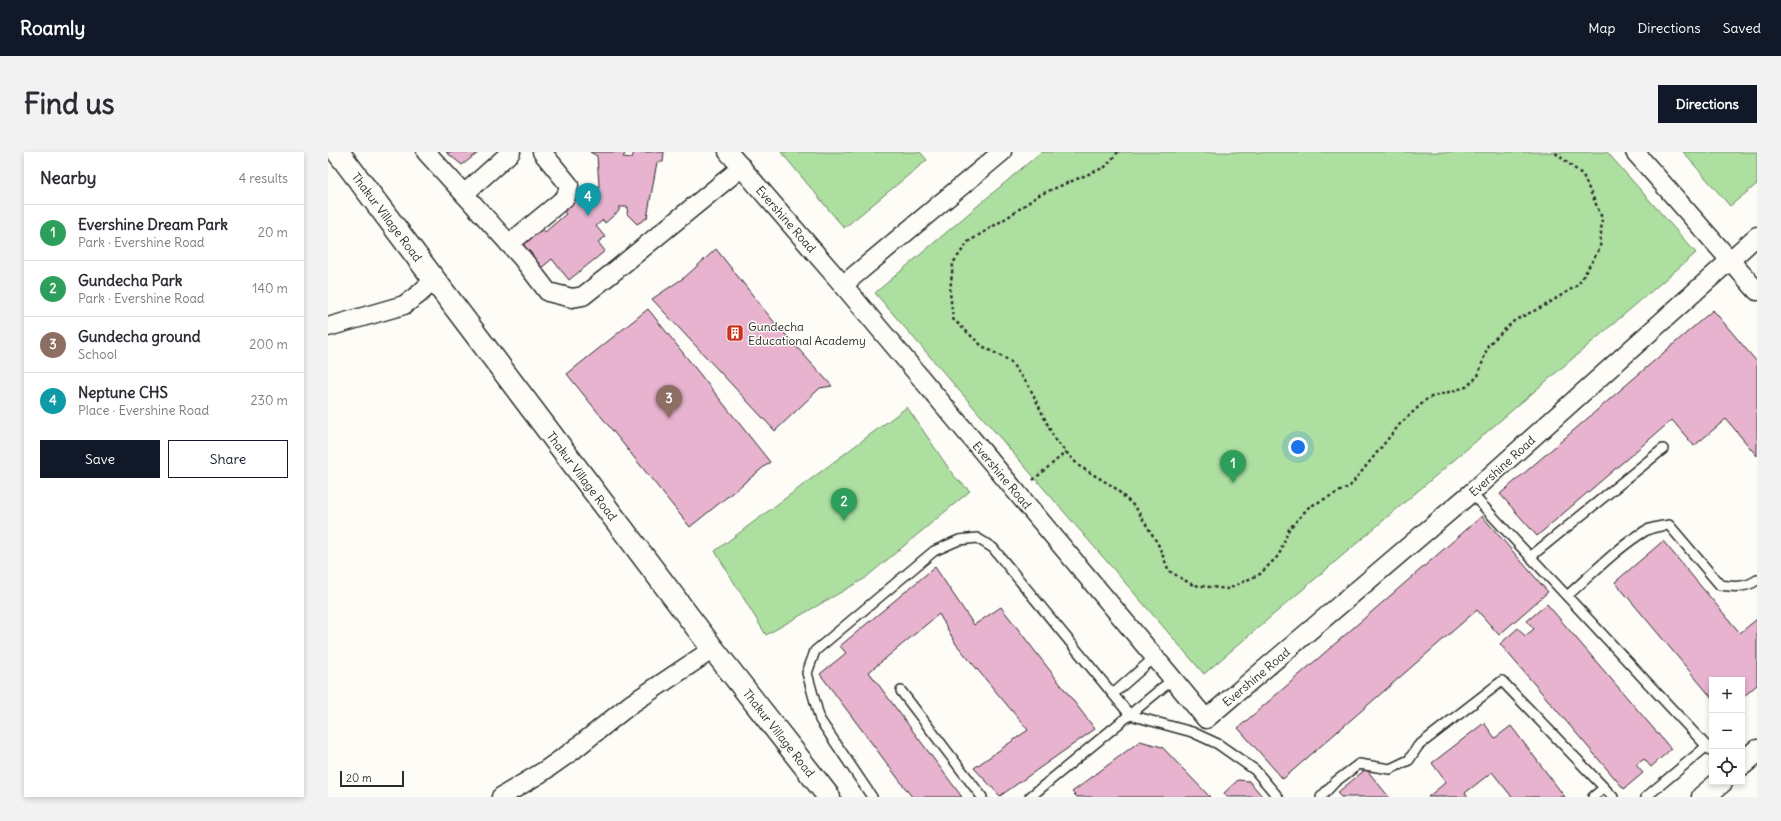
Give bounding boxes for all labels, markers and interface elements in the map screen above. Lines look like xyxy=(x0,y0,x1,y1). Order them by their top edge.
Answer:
text: Roamly xyxy=(20,16,85,40)
text: Map xyxy=(1588,19,1615,37)
text: Directions xyxy=(1637,19,1701,37)
text: Saved xyxy=(1723,19,1761,37)
button: Directions xyxy=(1658,85,1757,123)
text: Find us xyxy=(24,86,115,122)
text: Nearby xyxy=(40,167,96,189)
text: 4 results xyxy=(239,170,288,187)
street label: Thakur Village Road xyxy=(349,170,425,264)
pin: 4 xyxy=(575,183,601,216)
street label: Evershine Road xyxy=(753,183,819,255)
text: Evershine Dream Park xyxy=(78,215,228,234)
text: 1 xyxy=(50,224,56,241)
text: 20 m xyxy=(258,224,288,241)
text: Park · Evershine Road xyxy=(78,234,204,251)
text: Gundecha Park xyxy=(78,271,183,290)
text: 2 xyxy=(49,280,57,297)
text: 140 m xyxy=(252,280,288,297)
text: Park · Evershine Road xyxy=(78,290,204,307)
place label: Gundecha Educational Academy xyxy=(748,319,866,348)
building icon: Gundecha Educational Academy xyxy=(725,323,745,343)
text: Gundecha ground xyxy=(78,327,201,346)
text: 3 xyxy=(49,336,57,353)
text: 200 m xyxy=(249,336,288,353)
text: School xyxy=(78,346,117,363)
text: Neptune CHS xyxy=(78,383,168,402)
pin: 3 xyxy=(656,385,682,418)
text: 4 xyxy=(49,392,57,409)
text: 230 m xyxy=(250,392,288,409)
text: Place · Evershine Road xyxy=(78,402,209,419)
street label: Thakur Village Road xyxy=(544,429,620,523)
street label: Evershine Road xyxy=(1466,432,1538,500)
your location xyxy=(1288,437,1308,457)
street label: Evershine Road xyxy=(969,438,1035,512)
button: Save xyxy=(40,440,160,478)
button: Share xyxy=(168,440,288,478)
pin: 1 xyxy=(1220,450,1246,483)
pin: 2 xyxy=(831,488,857,521)
street label: Evershine Road xyxy=(1219,644,1293,710)
map controls xyxy=(1709,677,1745,785)
button: + xyxy=(1709,677,1745,713)
street label: Thakur Village Road xyxy=(740,686,818,780)
button: − xyxy=(1709,713,1745,749)
button: locate xyxy=(1709,749,1745,785)
scale bar xyxy=(340,769,404,788)
text: 20 m xyxy=(346,771,372,785)

